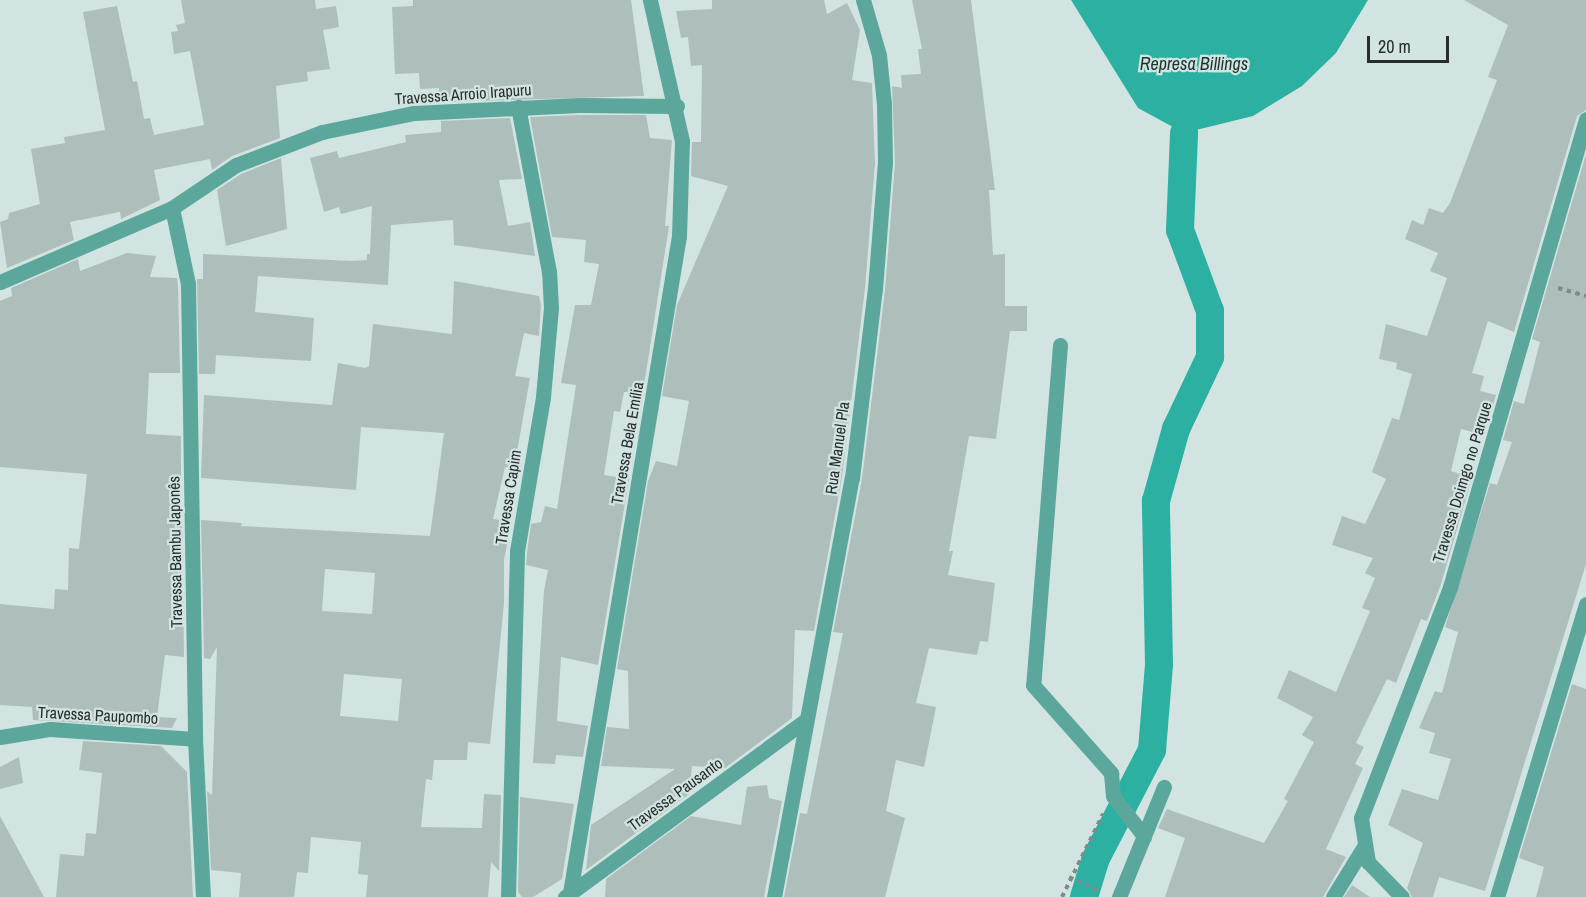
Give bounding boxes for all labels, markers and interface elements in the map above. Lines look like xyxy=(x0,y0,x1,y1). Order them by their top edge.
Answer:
scale bar xyxy=(1370,24,1452,62)
text: 20 m xyxy=(1378,34,1411,59)
water label: Represa Billings xyxy=(1140,53,1248,75)
street label: Travessa Arroio Irapuru xyxy=(393,80,533,108)
street label: Travessa Bela Emília xyxy=(607,380,647,506)
street label: Travessa Doimgo no Parque xyxy=(1428,399,1496,565)
street label: Rua Manuel Pla xyxy=(821,400,853,496)
street label: Travessa Capim xyxy=(491,448,525,546)
street label: Travessa Bambu Japonês xyxy=(164,476,186,628)
street label: Travessa Paupombo xyxy=(37,702,159,728)
street label: Travessa Pausanto xyxy=(624,753,726,835)

